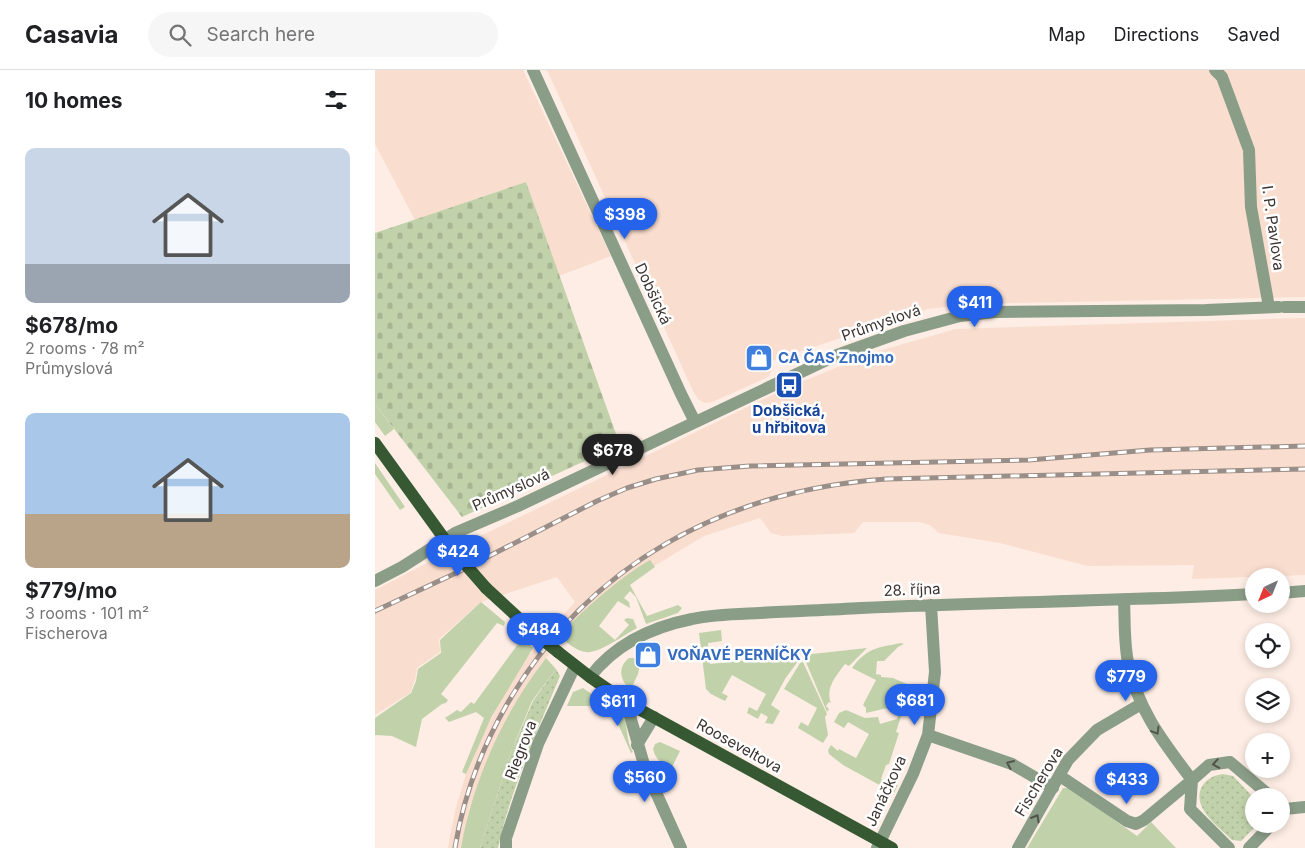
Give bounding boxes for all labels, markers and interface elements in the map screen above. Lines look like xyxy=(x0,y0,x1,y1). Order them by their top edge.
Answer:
search box xyxy=(148,12,498,57)
text: Casavia xyxy=(25,20,118,49)
icon: search xyxy=(166,21,194,49)
text: Search here xyxy=(206,23,315,46)
text: Map xyxy=(1048,24,1086,45)
text: Directions xyxy=(1114,24,1199,45)
text: Saved xyxy=(1227,24,1280,45)
icon: filters xyxy=(322,86,350,114)
text: 10 homes xyxy=(25,88,123,113)
icon: home xyxy=(143,180,233,270)
street label: I. P. Pavlova xyxy=(1258,184,1289,272)
pin: $398 xyxy=(595,198,655,240)
text: $398 xyxy=(604,204,646,224)
street label: Dobšická xyxy=(631,260,676,328)
pin: $411 xyxy=(945,286,1005,328)
text: $411 xyxy=(958,292,992,312)
street label: Průmyslová xyxy=(839,300,923,345)
text: $678/mo xyxy=(25,313,118,338)
text: 2 rooms · 78 m² xyxy=(25,338,145,358)
shop icon: CA ČAS Znojmo xyxy=(744,343,774,373)
place label: CA ČAS Znojmo xyxy=(778,348,894,367)
text: Průmyslová xyxy=(25,358,113,378)
bus stop icon: Dobšická, u hřbitova xyxy=(774,370,804,400)
place label: Dobšická, u hřbitova xyxy=(752,401,826,437)
pin: $678 xyxy=(583,434,643,476)
text: $678 xyxy=(593,440,633,460)
icon: home xyxy=(143,445,233,535)
street label: Průmyslová xyxy=(469,464,552,515)
pin: $424 xyxy=(428,534,488,577)
text: $424 xyxy=(437,541,479,561)
north arrow xyxy=(1245,568,1290,612)
map controls xyxy=(1245,568,1290,833)
text: $779/mo xyxy=(25,578,117,603)
street label: 28. října xyxy=(883,579,941,600)
text: 3 rooms · 101 m² xyxy=(25,603,149,623)
pin: $484 xyxy=(509,612,569,655)
text: $484 xyxy=(518,619,560,639)
text: Fischerova xyxy=(25,623,108,643)
button: locate xyxy=(1245,623,1290,668)
shop icon: VOŇAVÉ PERNÍČKY xyxy=(633,640,663,670)
place label: VOŇAVÉ PERNÍČKY xyxy=(667,645,812,664)
pin: $779 xyxy=(1096,660,1156,702)
text: $779 xyxy=(1106,666,1146,686)
button: layers xyxy=(1245,678,1290,723)
pin: $611 xyxy=(588,684,648,727)
pin: $681 xyxy=(885,684,945,726)
text: $681 xyxy=(896,690,934,710)
text: $611 xyxy=(601,691,635,711)
street label: Rooseveltova xyxy=(693,714,785,777)
street label: Riegrova xyxy=(501,717,541,782)
one-way arrow xyxy=(1150,725,1160,734)
button: + xyxy=(1245,733,1290,778)
street label: Fischerova xyxy=(1010,744,1067,820)
street label: Janáčkova xyxy=(861,752,910,829)
one-way arrow xyxy=(1212,758,1220,769)
pin: $560 xyxy=(615,760,675,803)
one-way arrow xyxy=(1006,760,1015,771)
pin: $433 xyxy=(1097,762,1157,805)
text: $560 xyxy=(624,767,666,787)
text: $433 xyxy=(1106,769,1148,789)
button: − xyxy=(1245,788,1290,833)
one-way arrow xyxy=(1029,814,1039,823)

